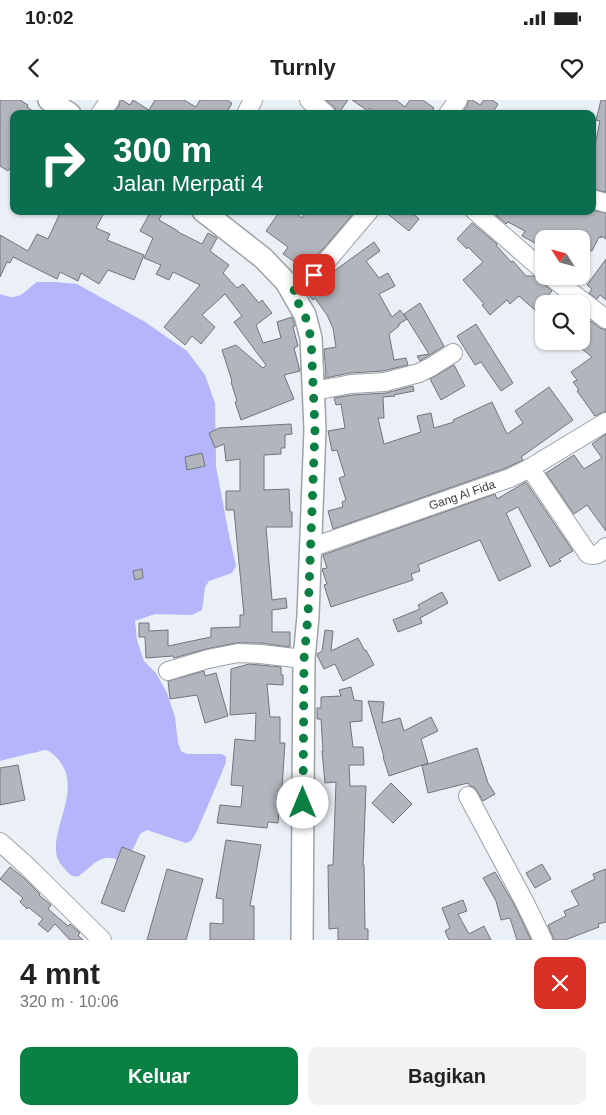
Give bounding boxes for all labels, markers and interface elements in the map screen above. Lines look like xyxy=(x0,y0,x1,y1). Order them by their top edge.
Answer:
text: 10:02 xyxy=(25,7,74,28)
icon: back xyxy=(20,54,48,82)
icon: heart xyxy=(558,54,586,82)
text: Turnly xyxy=(270,55,336,80)
icon: right xyxy=(30,130,95,195)
text: 300 m xyxy=(113,130,212,169)
text: Jalan Merpati 4 xyxy=(113,171,263,196)
north arrow xyxy=(535,230,590,285)
map controls xyxy=(535,230,590,350)
pin xyxy=(293,254,335,296)
icon: arrive xyxy=(300,261,328,289)
button: search xyxy=(535,295,590,350)
street label: Gang Al Fida xyxy=(427,477,497,513)
position arrow xyxy=(276,776,328,828)
text: 4 mnt xyxy=(20,957,100,990)
button: close xyxy=(534,957,586,1009)
text: 320 m · 10:06 xyxy=(20,993,119,1010)
button: Keluar xyxy=(20,1047,298,1105)
button: Bagikan xyxy=(308,1047,586,1105)

